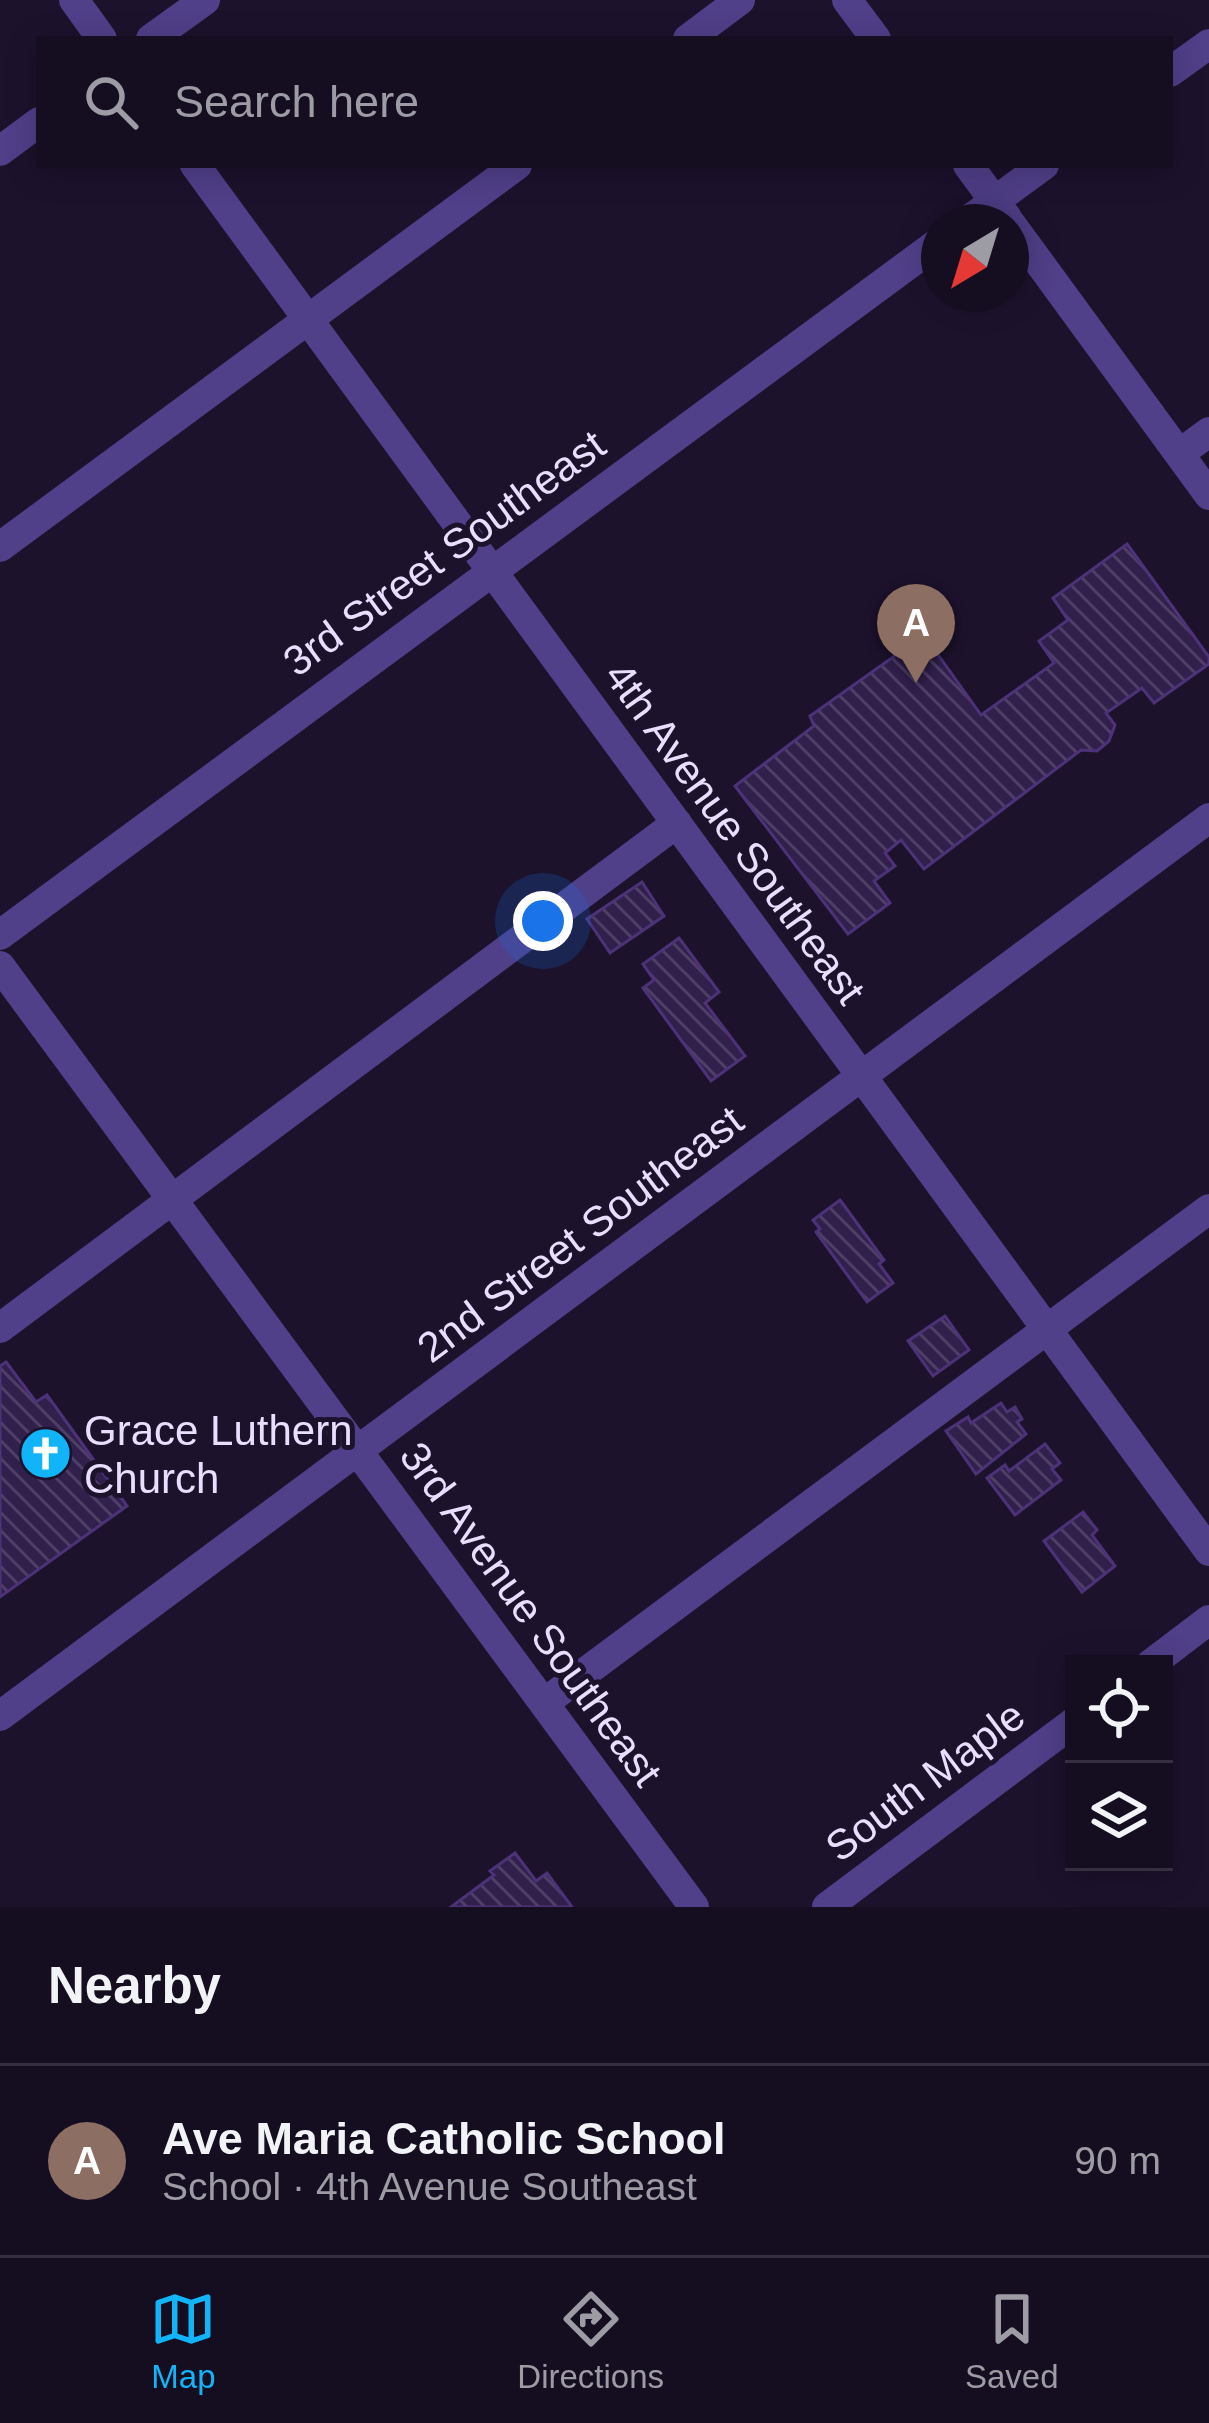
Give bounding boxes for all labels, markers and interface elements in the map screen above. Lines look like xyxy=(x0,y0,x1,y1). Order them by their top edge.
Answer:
search box xyxy=(36,36,1173,168)
icon: search xyxy=(78,69,144,135)
text: Search here xyxy=(174,76,419,127)
north arrow xyxy=(921,204,1029,312)
street label: 3rd Street Southeast xyxy=(274,421,614,685)
pin: A xyxy=(877,584,955,683)
street label: 4th Avenue Southeast xyxy=(595,653,875,1013)
your location xyxy=(513,891,573,951)
street label: 2nd Street Southeast xyxy=(408,1096,752,1372)
place label: Grace Luthern Church xyxy=(84,1407,353,1502)
church icon: Grace Luthern Church xyxy=(17,1426,73,1482)
street label: 3rd Avenue Southeast xyxy=(391,1433,671,1795)
map controls xyxy=(1065,1655,1173,1871)
button: locate xyxy=(1065,1655,1173,1763)
street label: South Maple xyxy=(817,1691,1033,1871)
button: layers xyxy=(1065,1763,1173,1871)
text: Nearby xyxy=(48,1957,221,2014)
text: Ave Maria Catholic School xyxy=(162,2113,725,2164)
text: A xyxy=(73,2139,101,2182)
text: 90 m xyxy=(1074,2139,1161,2182)
text: School · 4th Avenue Southeast xyxy=(162,2165,697,2208)
tab: Map xyxy=(150,2286,216,2396)
tab: Directions xyxy=(517,2286,664,2396)
tab: Saved xyxy=(965,2286,1059,2396)

